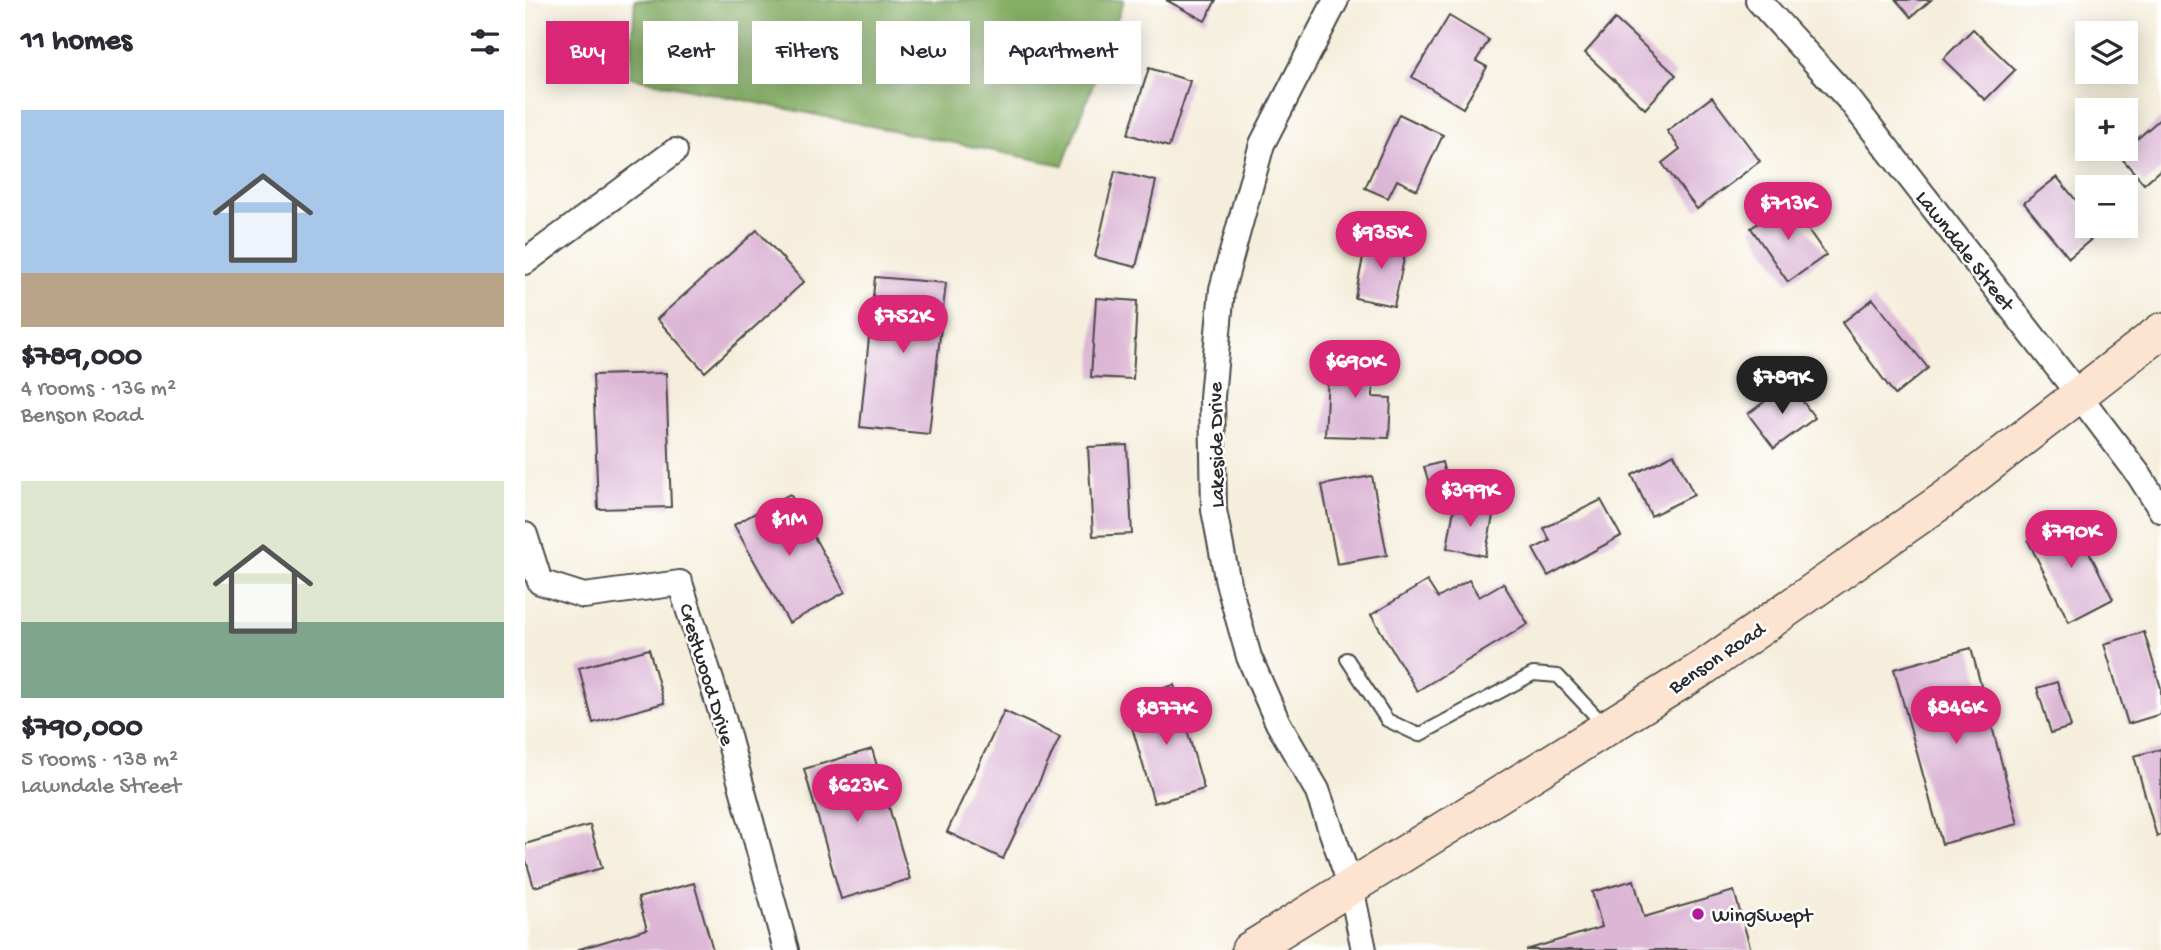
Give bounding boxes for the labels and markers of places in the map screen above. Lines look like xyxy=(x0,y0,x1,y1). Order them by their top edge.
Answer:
pin: $713K xyxy=(1739,182,1837,242)
pin: $935K xyxy=(1332,212,1430,271)
pin: $752K xyxy=(854,296,952,355)
pin: $690K xyxy=(1306,340,1404,400)
pin: $789K xyxy=(1733,356,1831,416)
pin: $399K xyxy=(1421,470,1519,529)
pin: $1M xyxy=(755,498,823,558)
pin: $790K xyxy=(2022,510,2120,570)
pin: $846K xyxy=(1907,686,2005,746)
pin: $877K xyxy=(1117,688,1215,747)
pin: $623K xyxy=(808,764,906,824)
place label: WingSwept xyxy=(1712,905,1815,930)
marker: WingSwept xyxy=(1690,906,1706,922)

